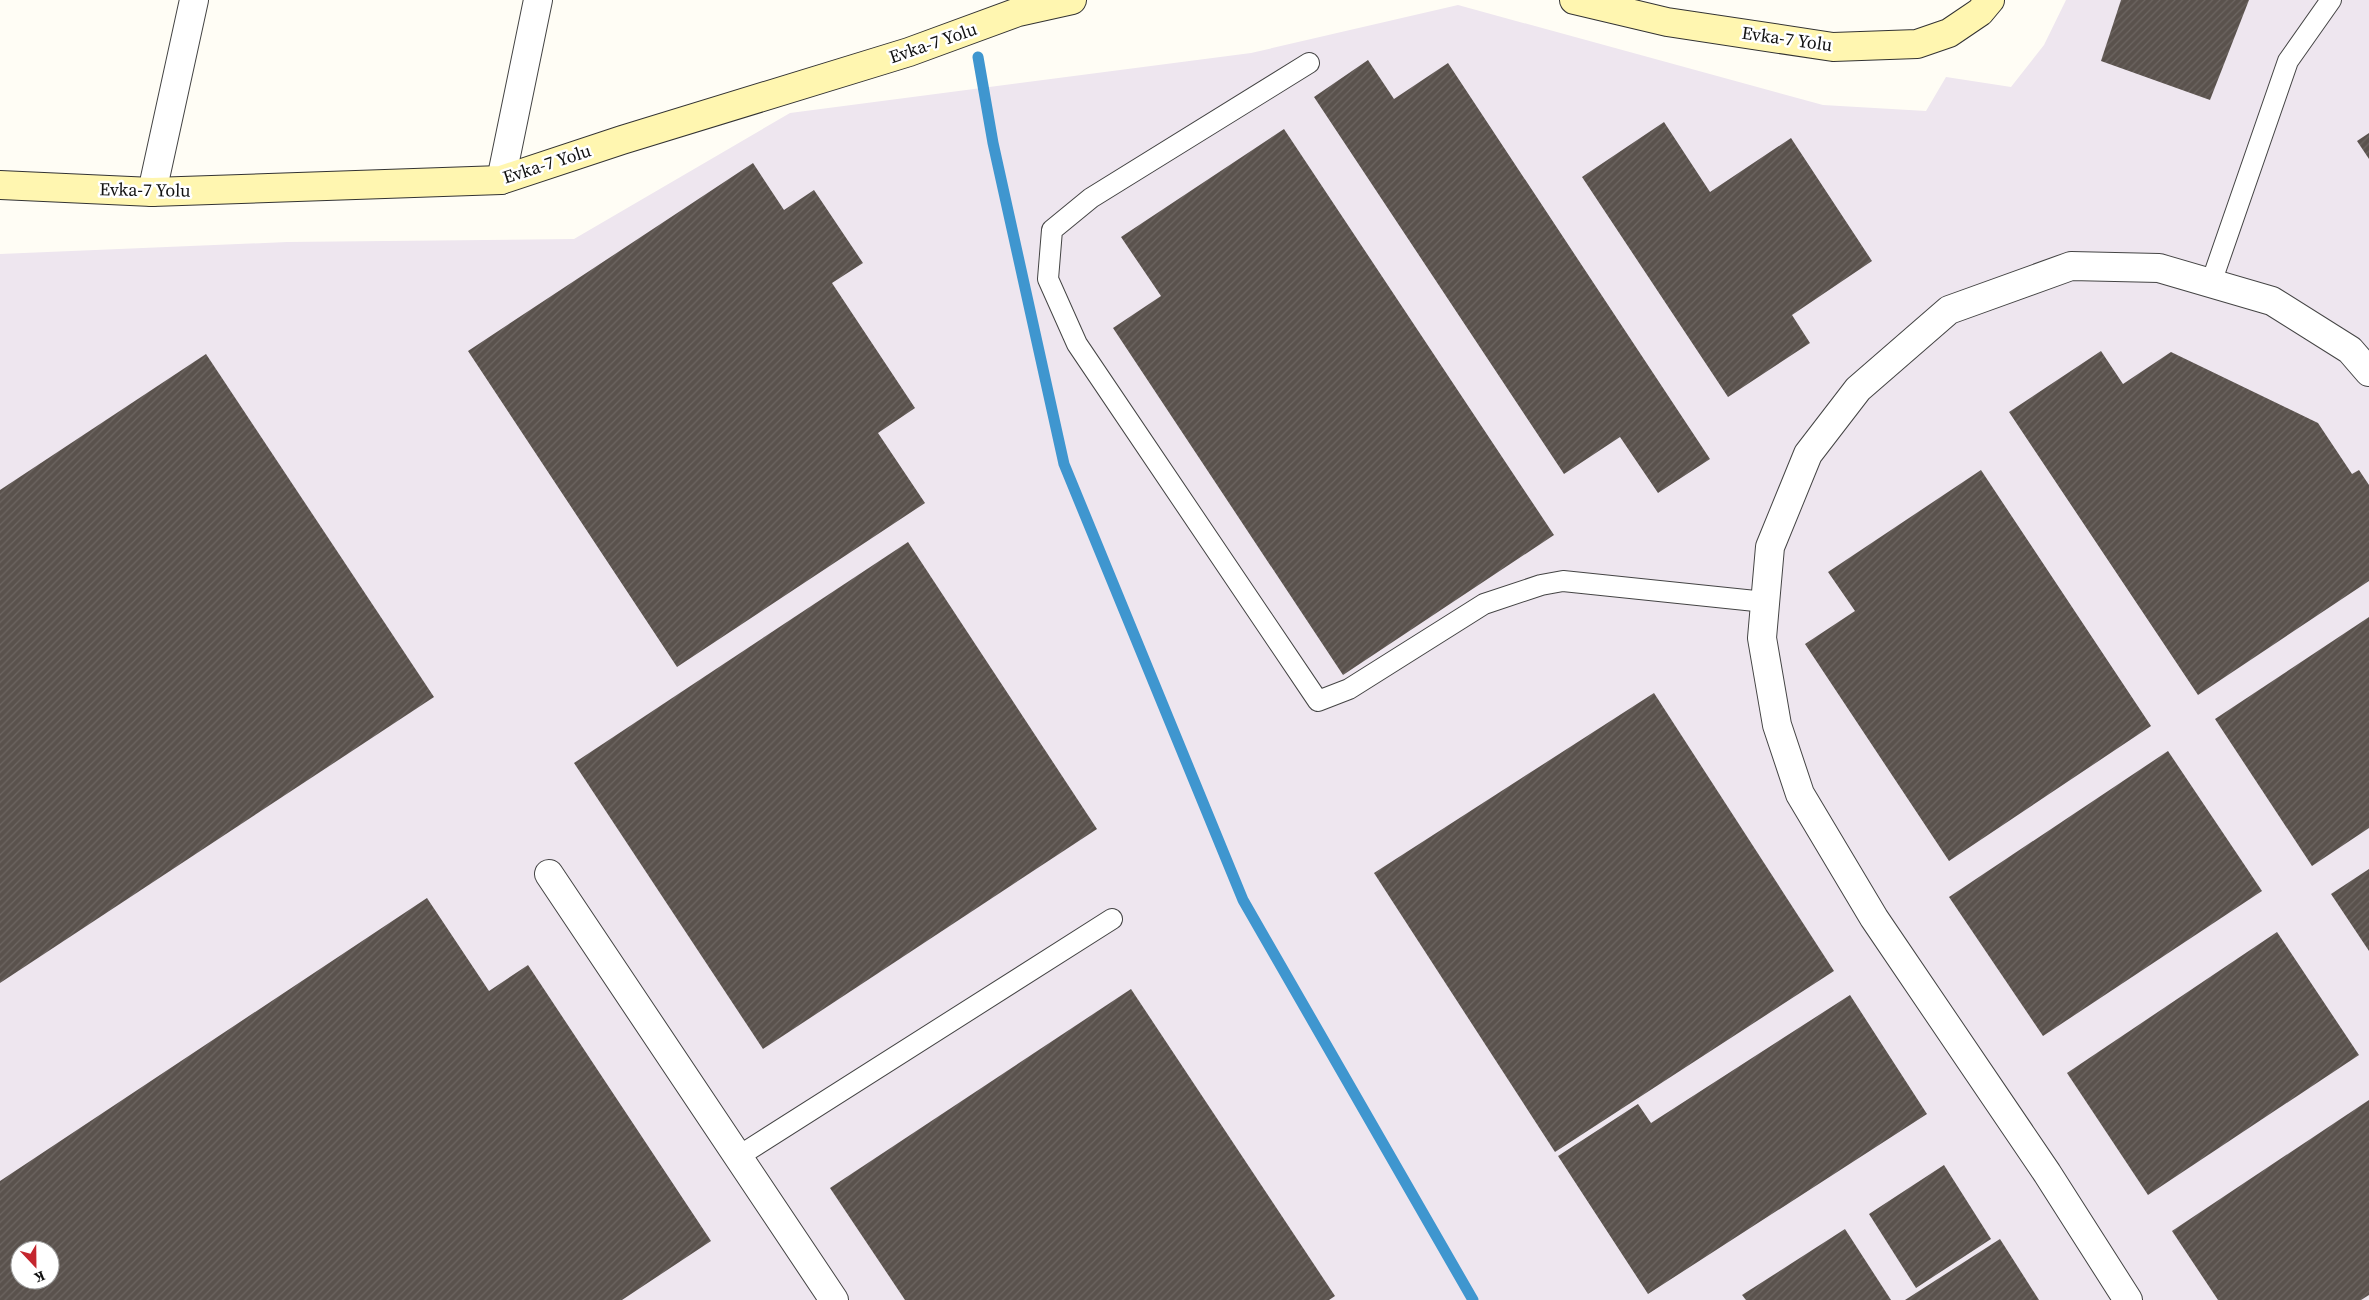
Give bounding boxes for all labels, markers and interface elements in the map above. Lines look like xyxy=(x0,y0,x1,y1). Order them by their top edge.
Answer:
street label: Evka-7 Yolu xyxy=(886,16,980,69)
street label: Evka-7 Yolu xyxy=(1740,20,1834,57)
street label: Evka-7 Yolu xyxy=(499,138,594,190)
street label: Evka-7 Yolu xyxy=(99,176,191,203)
north arrow xyxy=(10,1240,60,1290)
text: K xyxy=(31,1266,48,1288)

